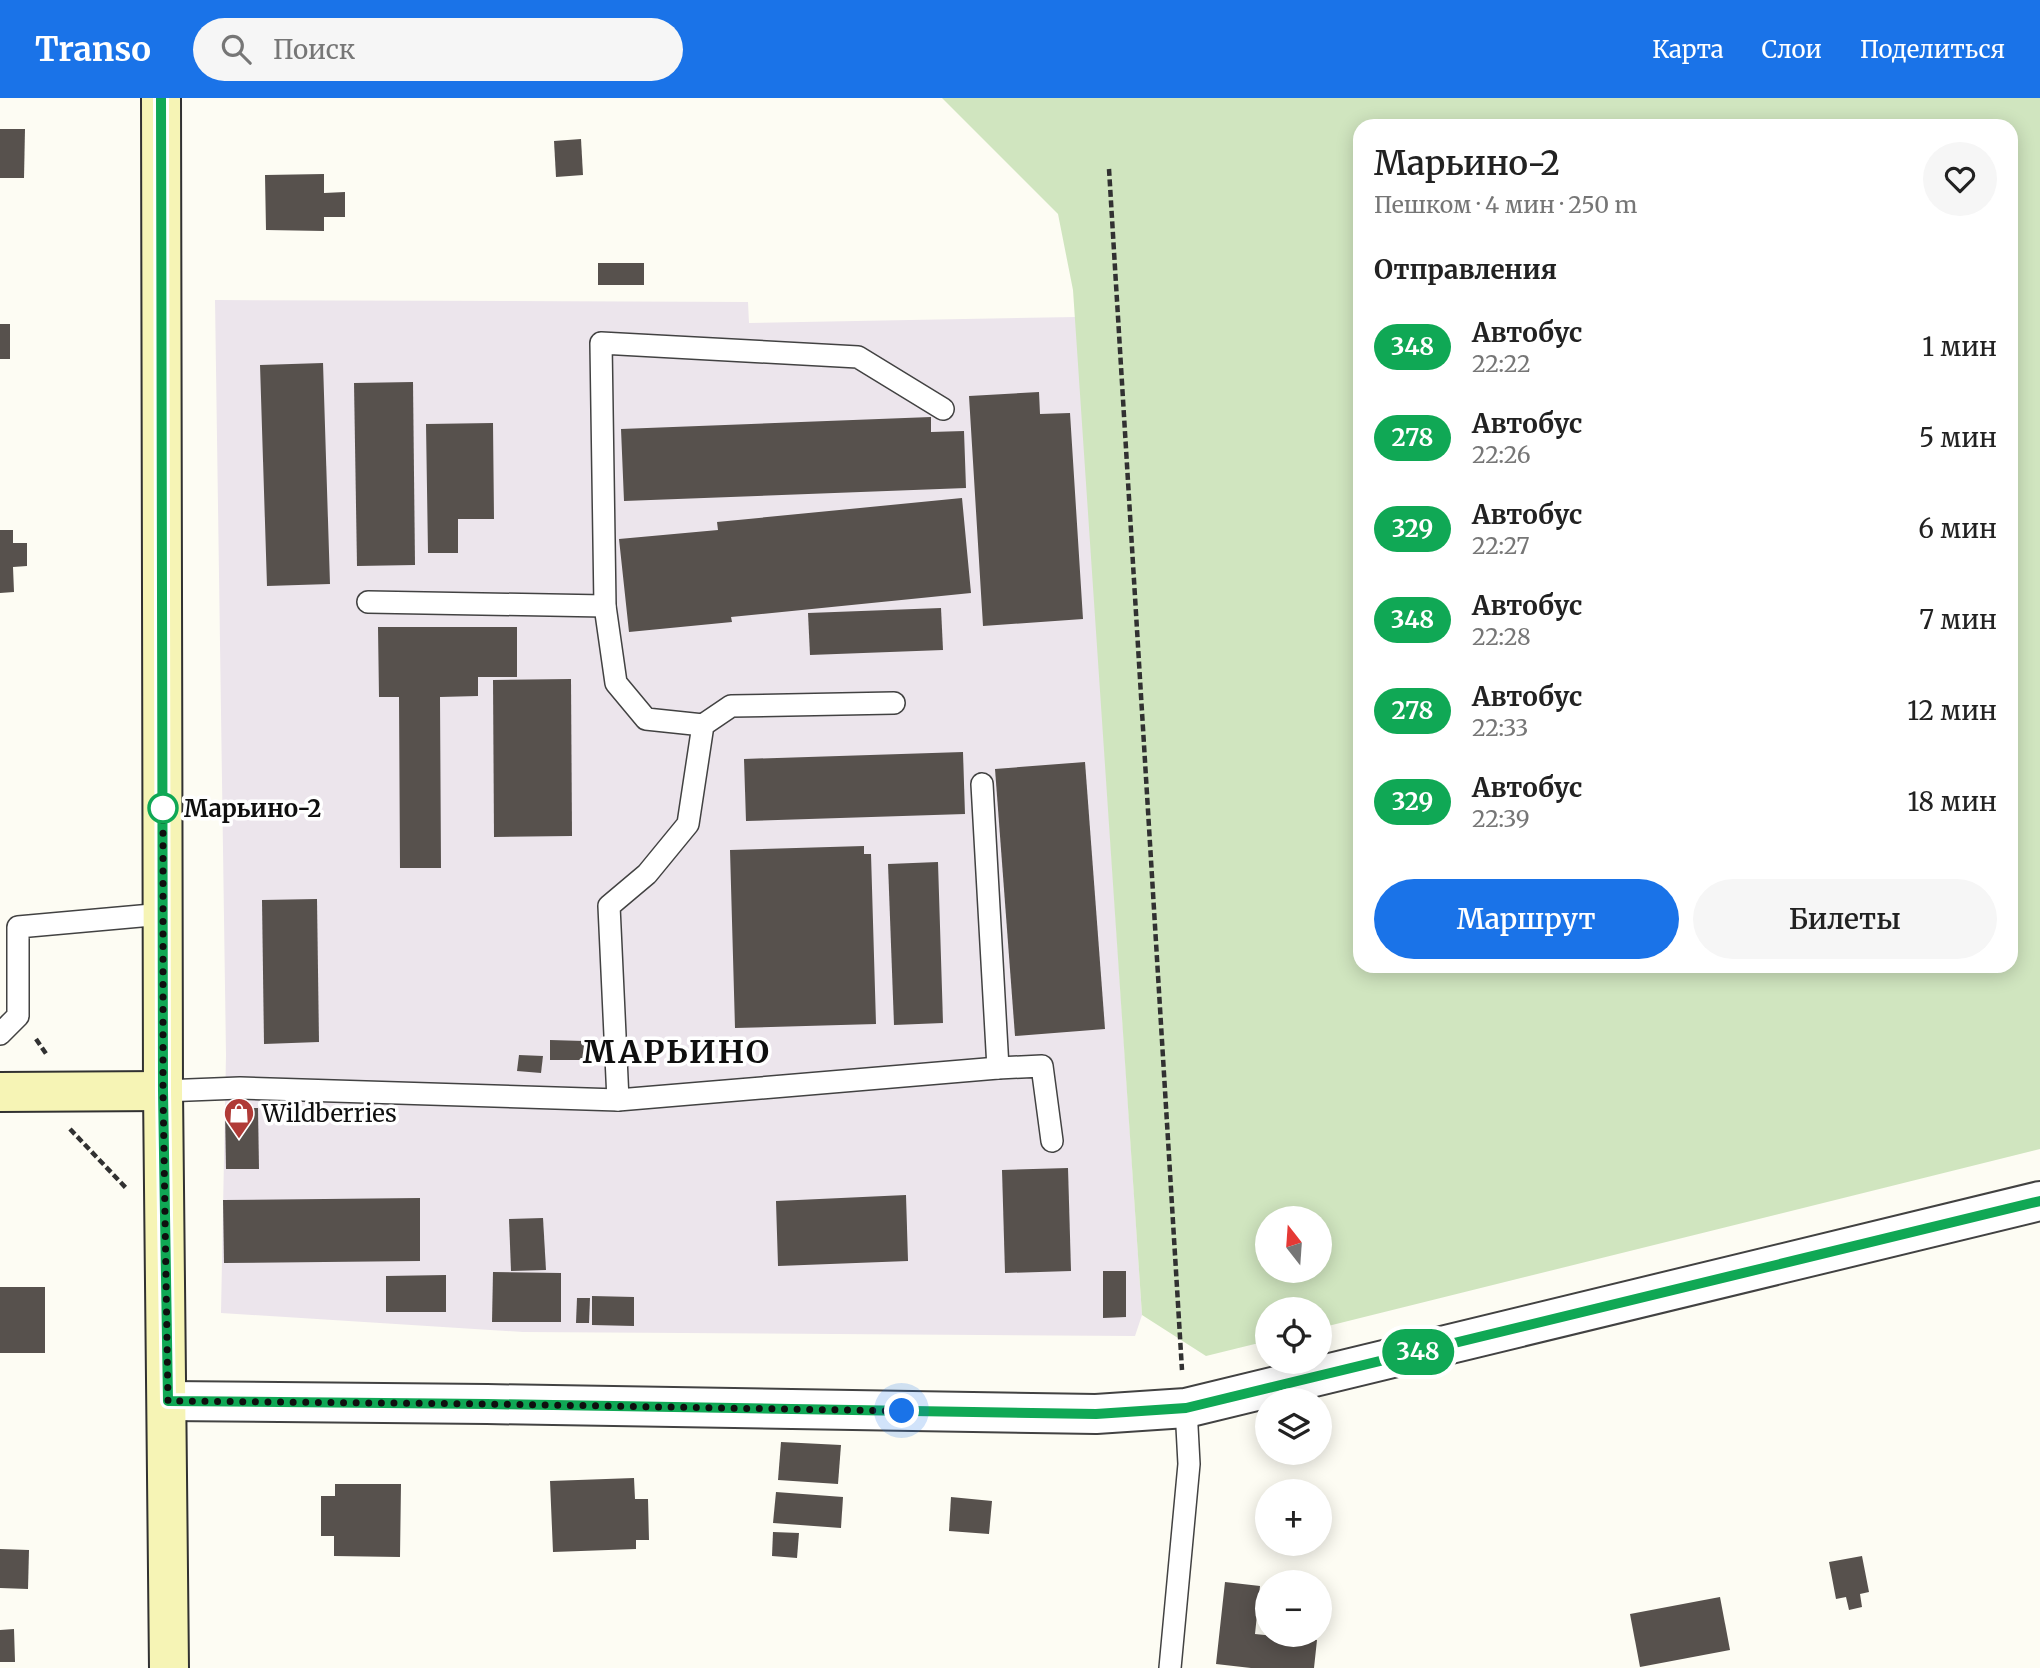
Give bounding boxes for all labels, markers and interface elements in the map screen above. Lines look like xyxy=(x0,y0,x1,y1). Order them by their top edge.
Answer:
search box xyxy=(193,18,683,81)
text: Transo xyxy=(35,29,151,70)
icon: search xyxy=(217,30,255,68)
text: Поиск xyxy=(273,33,355,66)
text: Карта xyxy=(1652,34,1724,65)
text: Слои xyxy=(1762,34,1822,65)
text: Поделиться xyxy=(1860,34,2005,65)
button: heart xyxy=(1923,142,1997,216)
text: Марьино-2 xyxy=(1374,143,1560,184)
text: Пешком · 4 мин · 250 m xyxy=(1374,190,1637,219)
text: Отправления xyxy=(1374,253,1557,286)
text: Автобус xyxy=(1472,316,1582,349)
text: 1 мин xyxy=(1922,330,1997,363)
text: 348 xyxy=(1391,331,1434,362)
text: 22:22 xyxy=(1472,349,1531,378)
text: Автобус xyxy=(1472,407,1582,440)
text: 5 мин xyxy=(1919,421,1997,454)
text: 278 xyxy=(1392,422,1433,453)
text: 22:26 xyxy=(1472,440,1531,469)
text: Автобус xyxy=(1472,498,1582,531)
text: 6 мин xyxy=(1918,512,1997,545)
text: 329 xyxy=(1392,513,1433,544)
text: 22:27 xyxy=(1472,531,1530,560)
text: Автобус xyxy=(1472,589,1582,622)
text: 7 мин xyxy=(1919,603,1997,636)
text: 348 xyxy=(1391,604,1434,635)
text: 22:28 xyxy=(1472,622,1531,651)
text: Автобус xyxy=(1472,680,1582,713)
text: 12 мин xyxy=(1907,694,1997,727)
text: 278 xyxy=(1392,695,1433,726)
text: 22:33 xyxy=(1472,713,1529,742)
text: Автобус xyxy=(1472,771,1582,804)
text: 18 мин xyxy=(1908,785,1997,818)
text: 329 xyxy=(1392,786,1433,817)
marker: Марьино-2 xyxy=(148,793,178,823)
place label: Марьино-2 xyxy=(184,793,321,824)
text: 22:39 xyxy=(1472,804,1530,833)
button: Маршрут xyxy=(1374,879,1679,959)
button: Билеты xyxy=(1693,879,1997,959)
district label: МАРЬИНО xyxy=(583,1032,771,1072)
shop icon: Wildberries xyxy=(222,1096,256,1140)
place label: Wildberries xyxy=(261,1098,397,1129)
north arrow xyxy=(1255,1206,1332,1283)
map controls xyxy=(1255,1206,1332,1647)
button: locate xyxy=(1255,1297,1332,1374)
line badge: 348 xyxy=(1378,1329,1458,1375)
text: 348 xyxy=(1396,1336,1440,1367)
button: layers xyxy=(1255,1388,1332,1465)
your location xyxy=(884,1393,919,1428)
button: + xyxy=(1255,1479,1332,1556)
button: − xyxy=(1255,1570,1332,1647)

